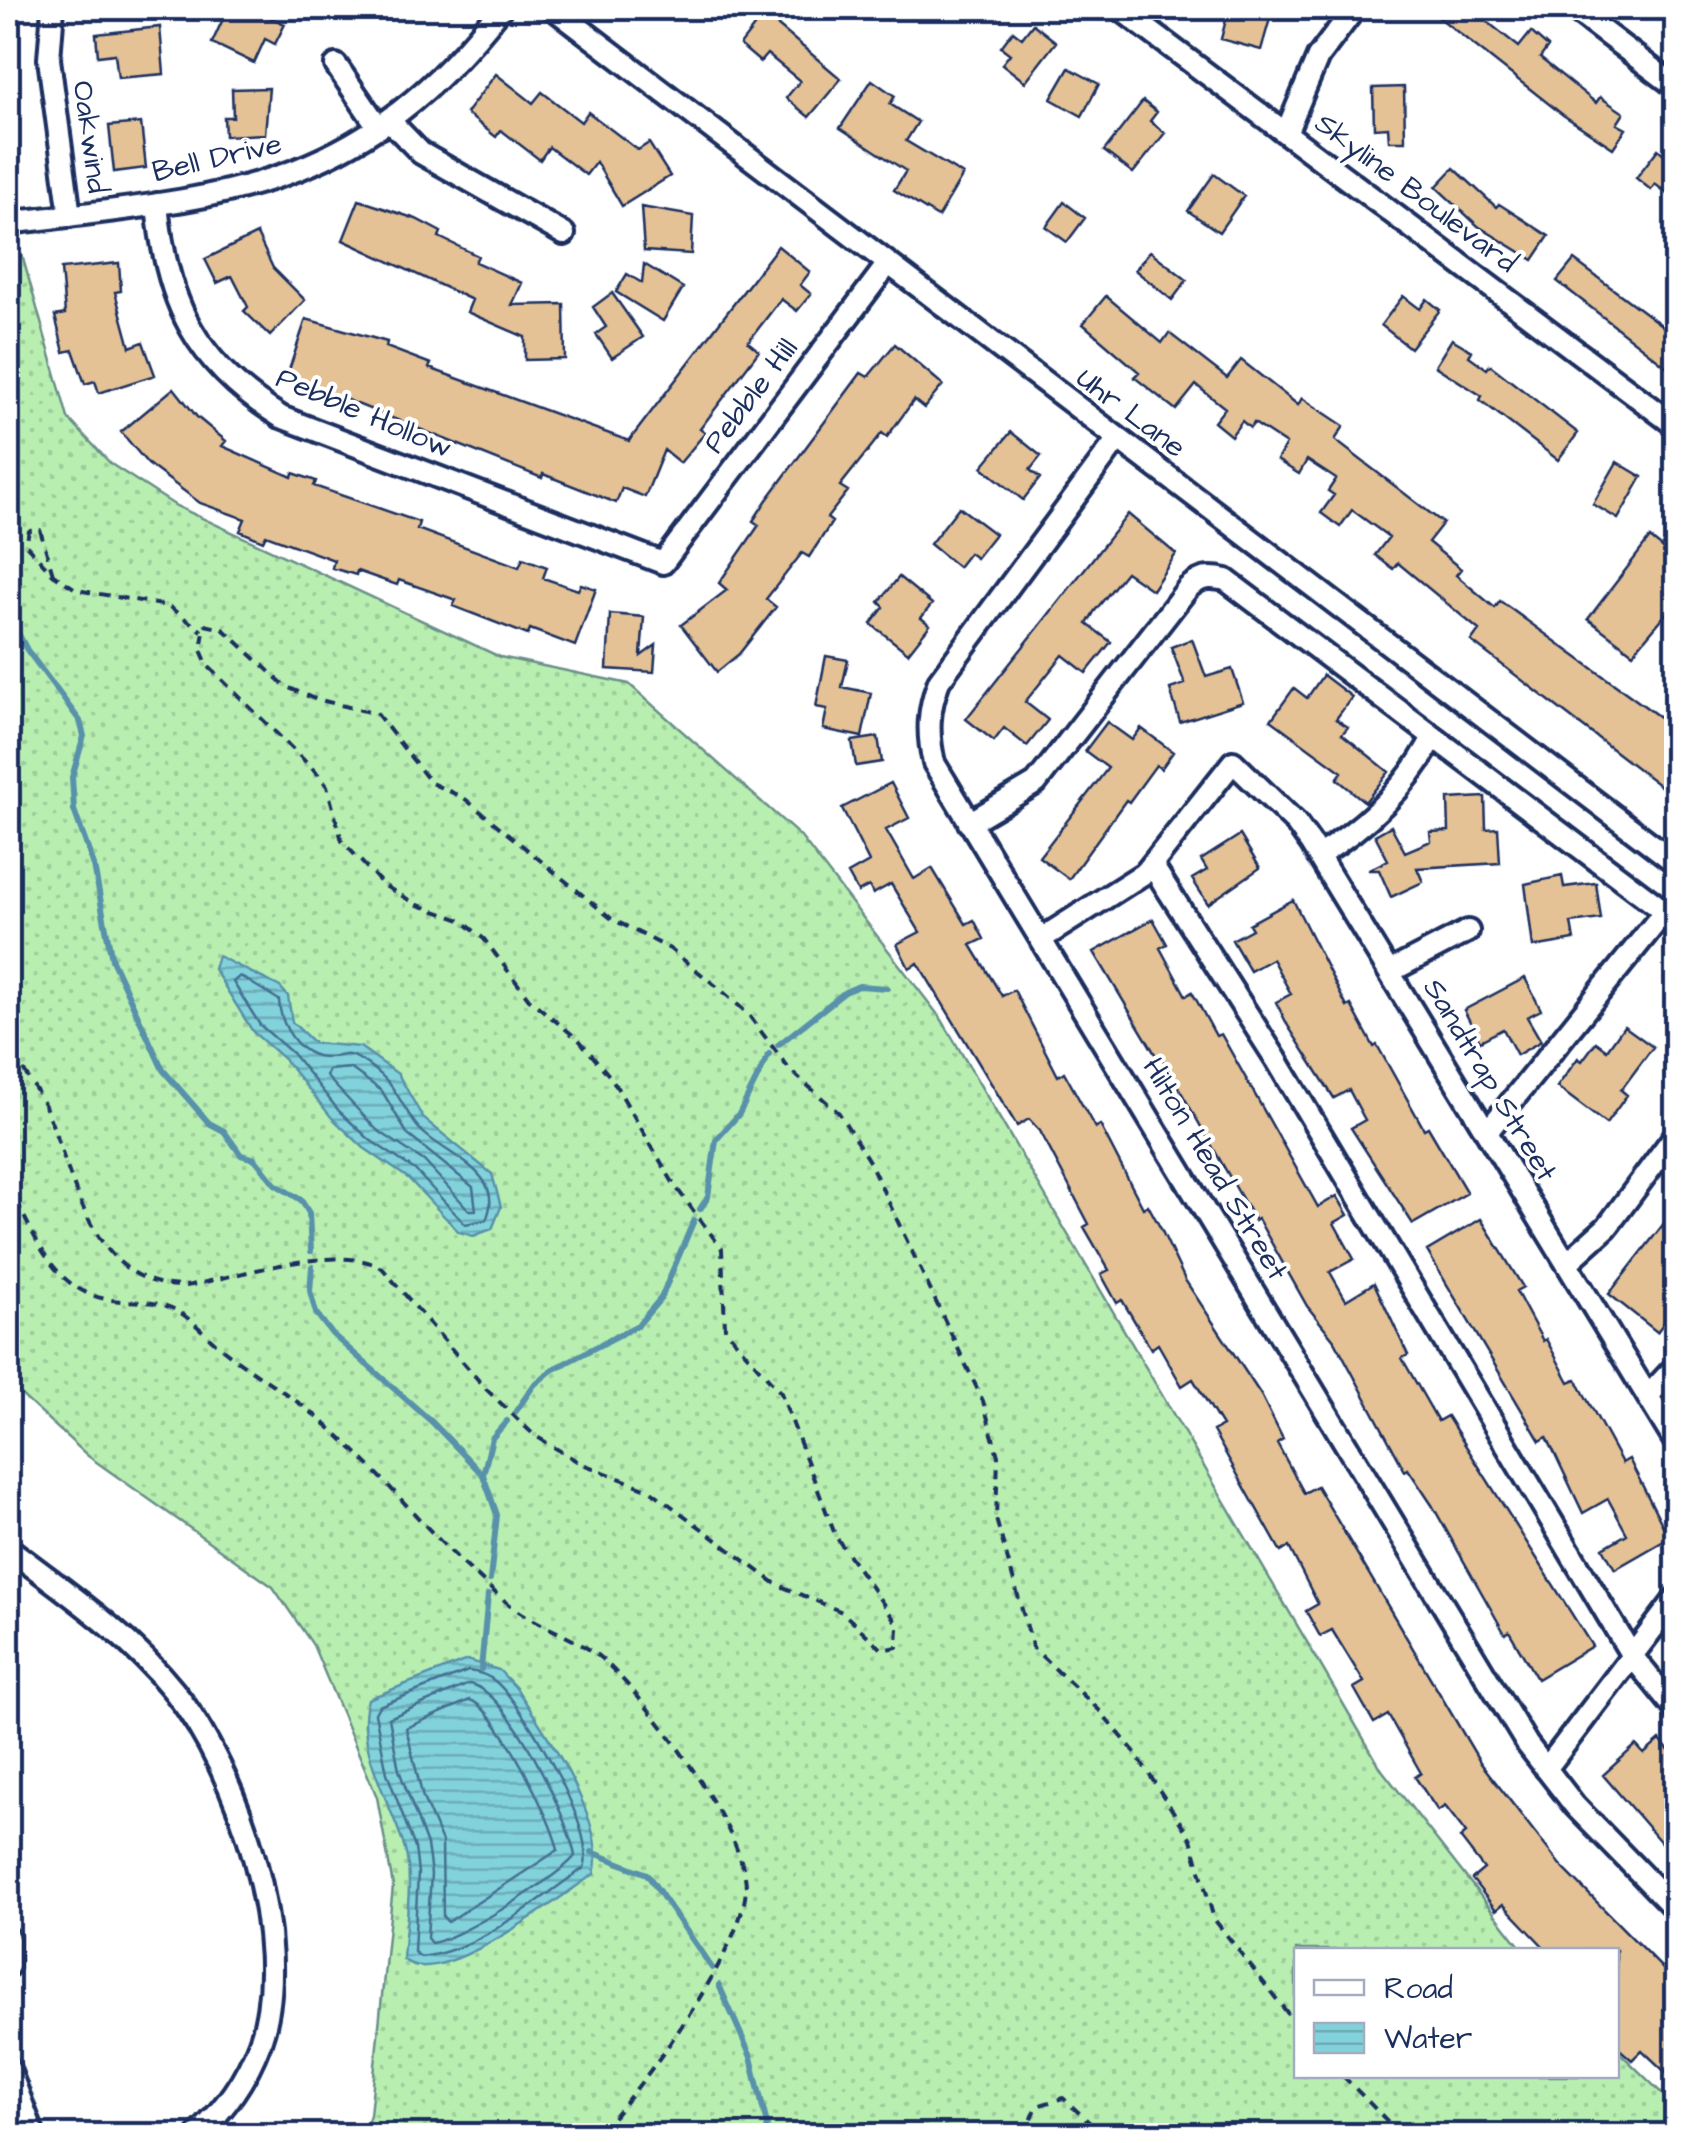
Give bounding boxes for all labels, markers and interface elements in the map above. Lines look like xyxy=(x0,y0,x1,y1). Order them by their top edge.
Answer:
street label: Oakwind xyxy=(61,78,119,196)
street label: Skyline Boulevard xyxy=(1305,103,1526,284)
street label: Bell Drive xyxy=(148,123,286,193)
street label: Pebble Hill xyxy=(694,330,808,462)
street label: Pebble Hollow xyxy=(269,357,459,469)
street label: Uhr Lane xyxy=(1067,358,1195,468)
street label: Sandtrap Street xyxy=(1413,971,1567,1189)
street label: Hilton Head Street xyxy=(1132,1050,1298,1288)
legend xyxy=(1294,1948,1619,2078)
text: Road xyxy=(1384,1968,1453,2010)
text: Water xyxy=(1384,2018,1472,2060)

